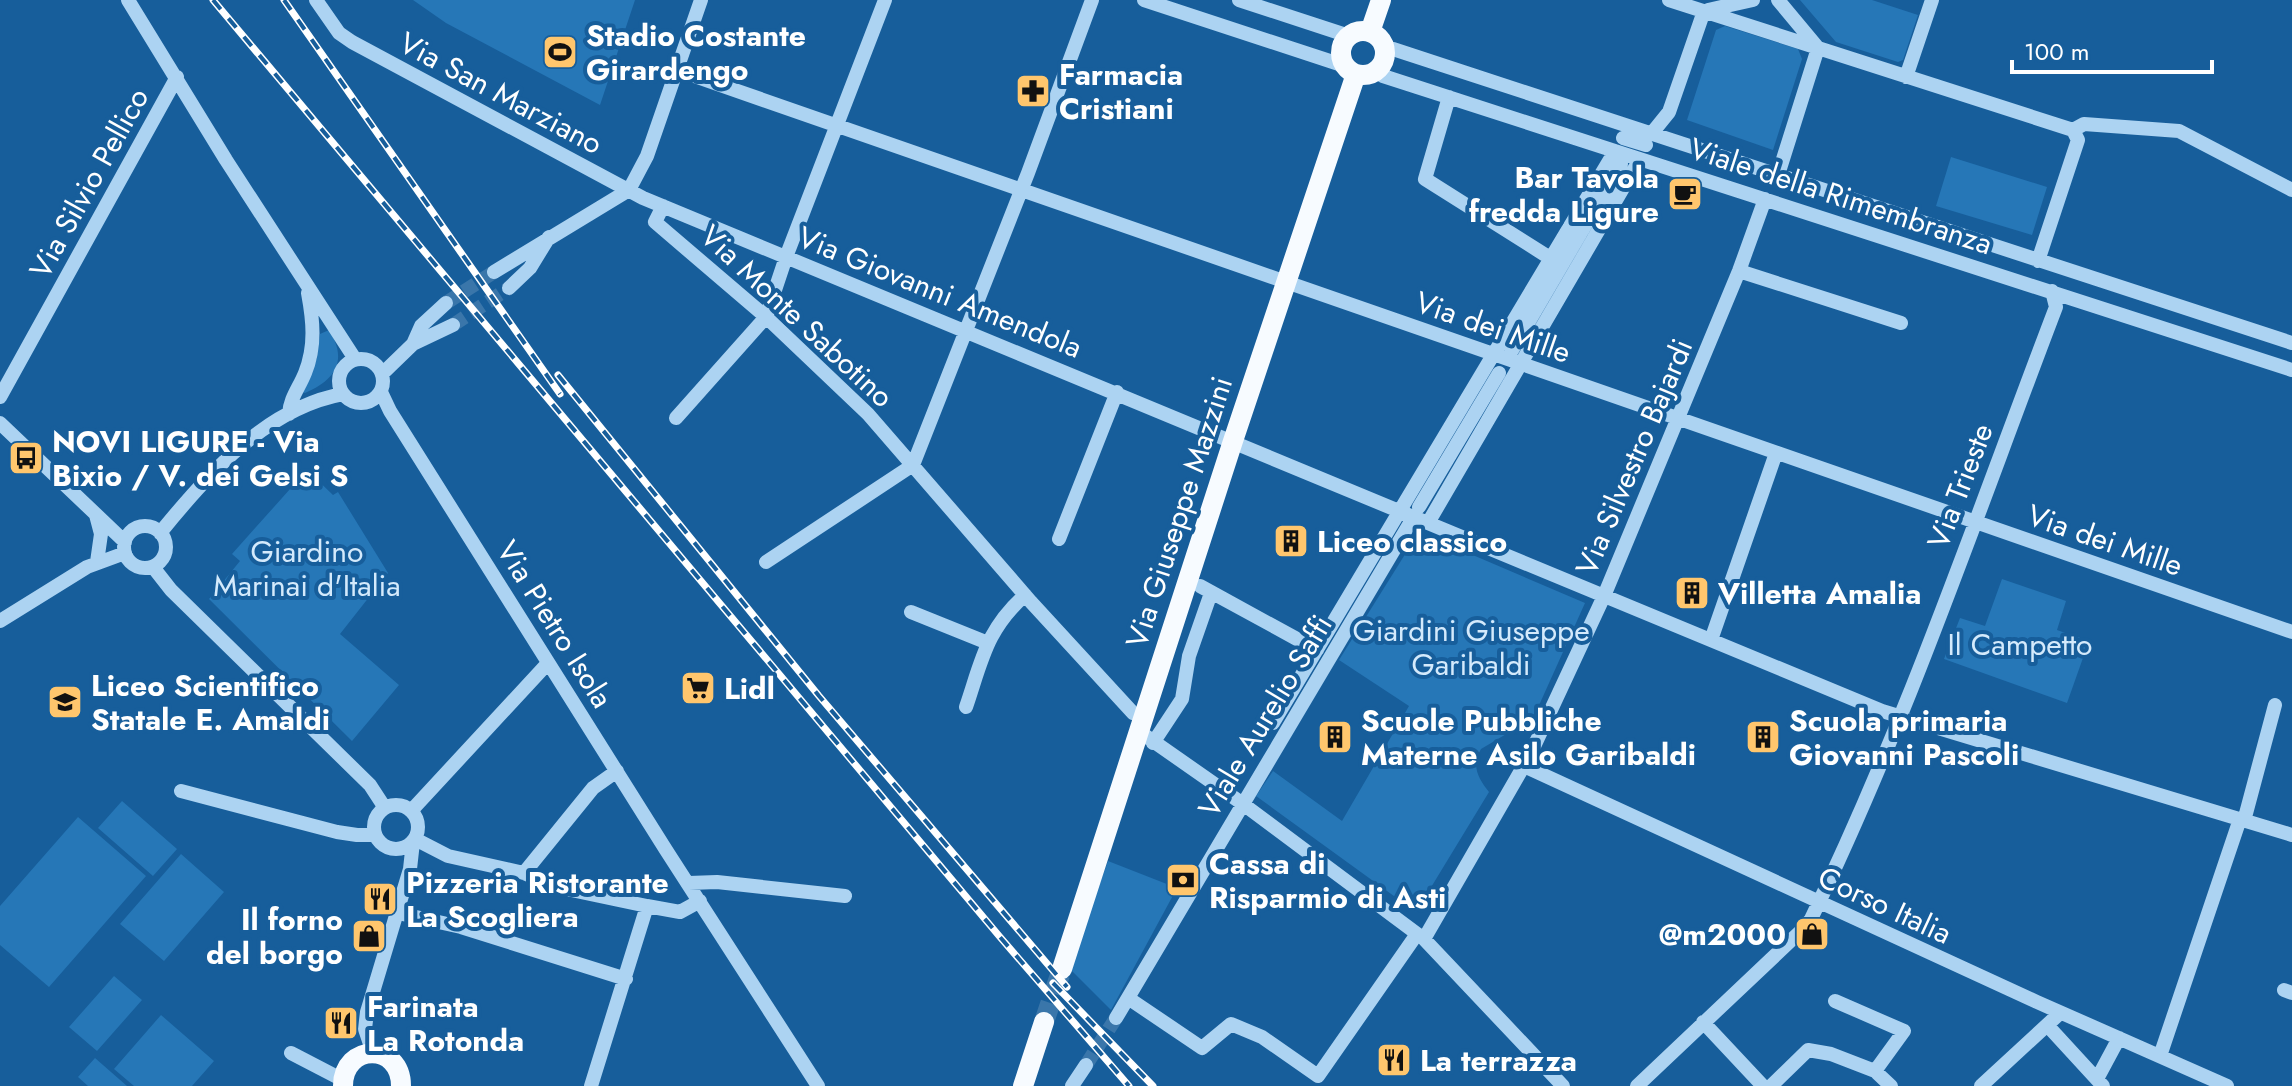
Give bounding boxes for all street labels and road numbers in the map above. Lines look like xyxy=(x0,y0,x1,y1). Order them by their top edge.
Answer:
street label: Via San Marziano xyxy=(392,21,610,165)
street label: Via Silvio Pellico xyxy=(19,80,159,286)
street label: Viale della Rimembranza xyxy=(1684,127,1998,265)
street label: Via Monte Sabotino xyxy=(691,215,903,417)
street label: Via Giovanni Amendola xyxy=(791,215,1089,369)
street label: Via dei Mille xyxy=(1410,280,1576,374)
street label: Via Silvestro Bajardi xyxy=(1565,332,1703,582)
street label: Via Giuseppe Mazzini xyxy=(1115,371,1243,653)
street label: Via Trieste xyxy=(1916,417,2004,555)
street label: Via dei Mille xyxy=(2022,493,2188,587)
street label: Via Pietro Isola xyxy=(486,532,624,716)
street label: Viale Aurelio Saffi xyxy=(1187,607,1343,825)
street label: Corso Italia xyxy=(1811,855,1959,955)

